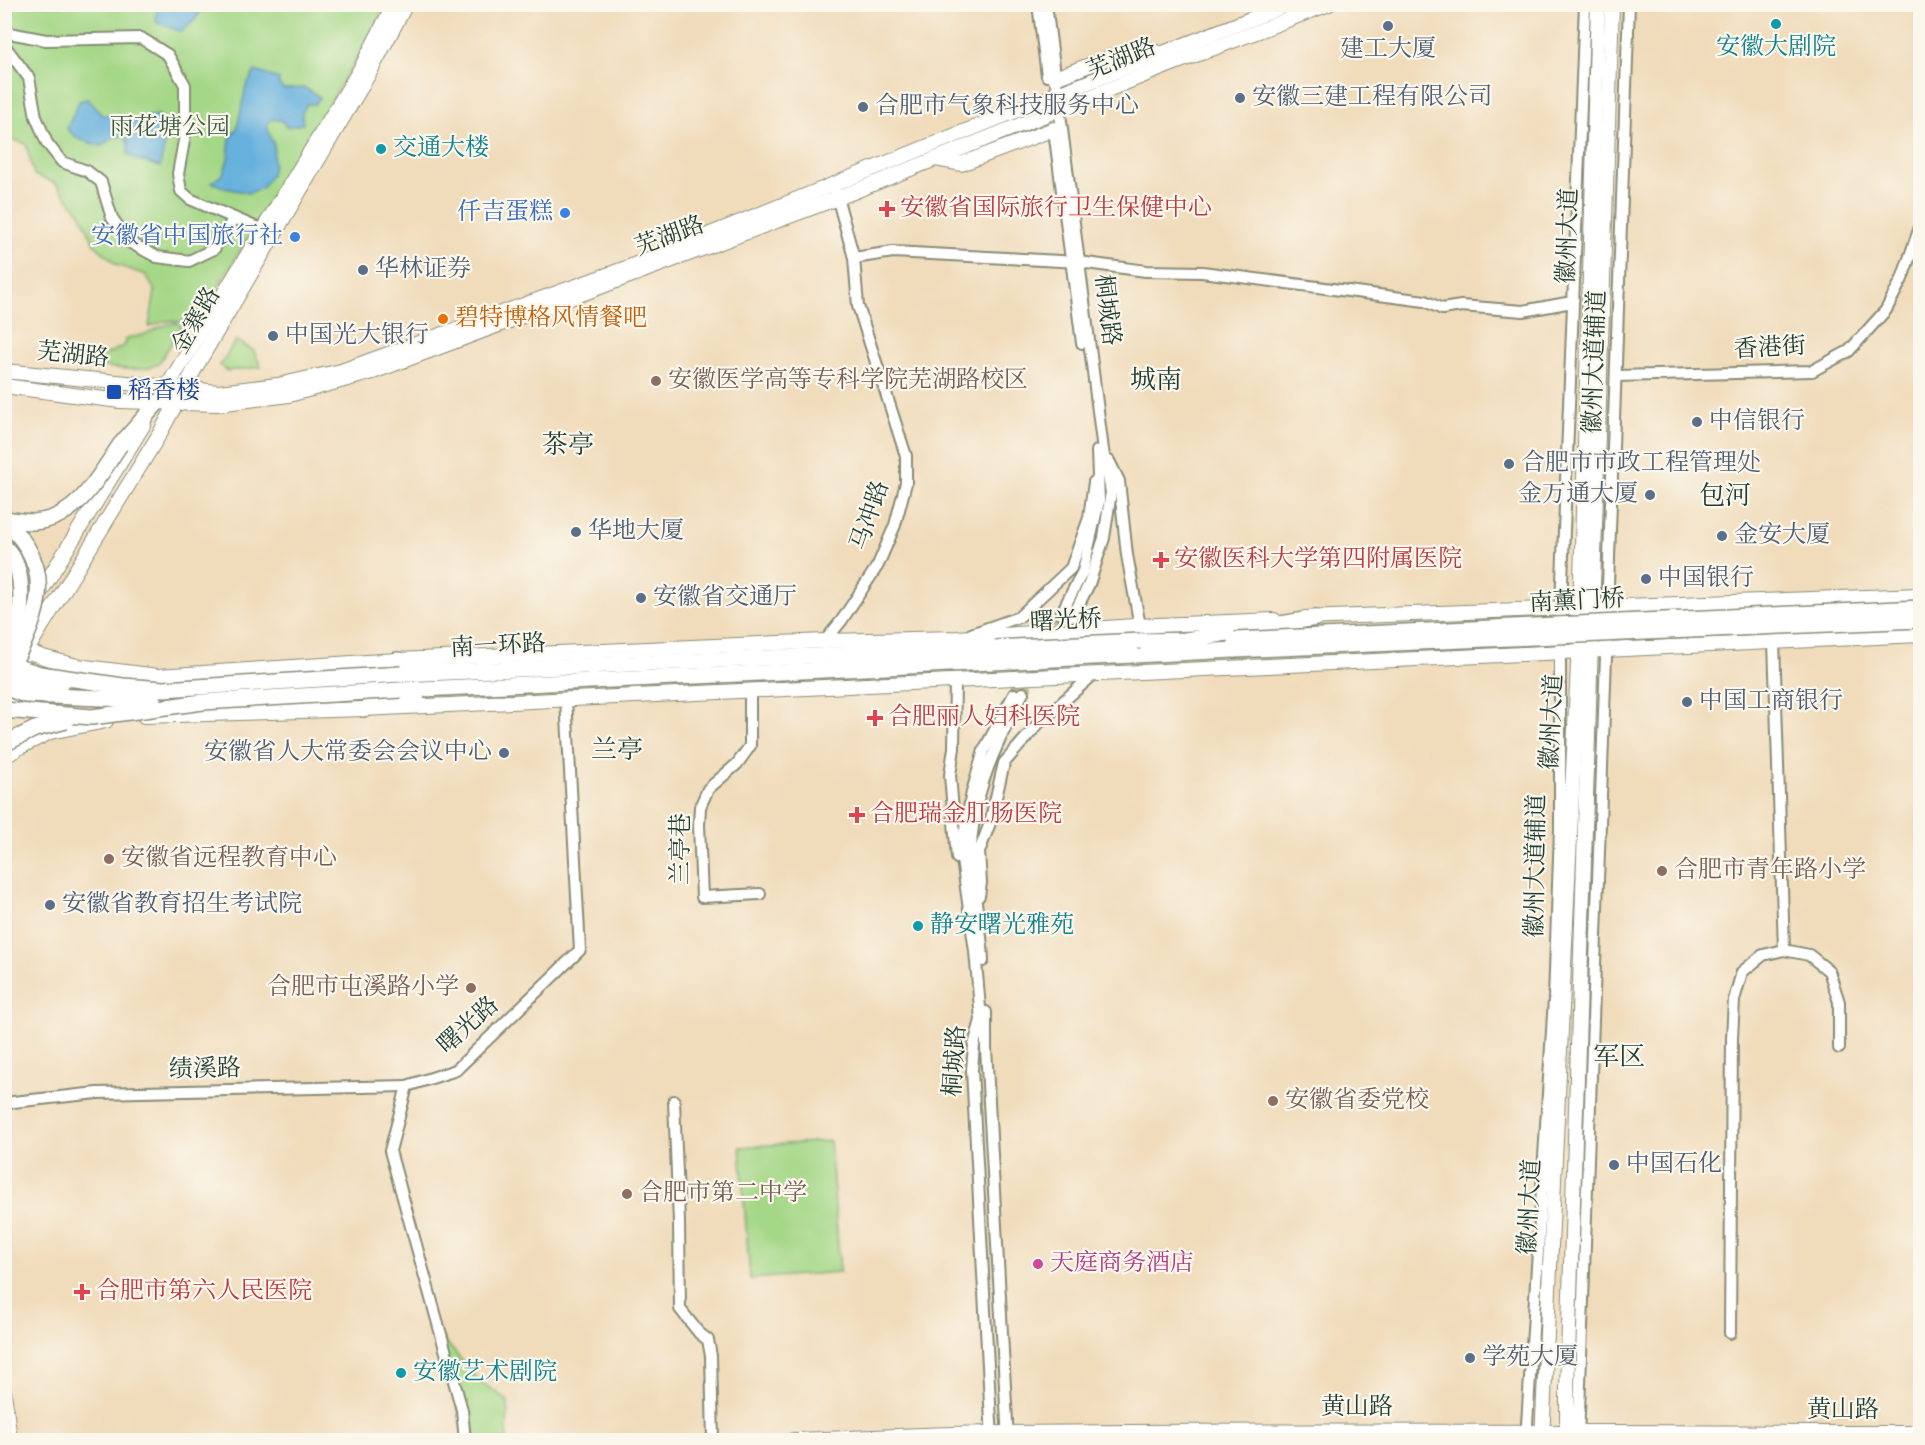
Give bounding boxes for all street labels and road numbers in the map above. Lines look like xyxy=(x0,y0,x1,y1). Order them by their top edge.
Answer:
street label: 芜湖路 xyxy=(1082,31,1162,89)
street label: 徽州大道 xyxy=(1550,187,1588,285)
street label: 芜湖路 xyxy=(630,209,710,265)
street label: 桐城路 xyxy=(1085,272,1127,348)
street label: 金寨路 xyxy=(164,281,230,361)
street label: 徽州大道辅道 xyxy=(1576,289,1616,435)
street label: 香港街 xyxy=(1733,330,1807,368)
street label: 芜湖路 xyxy=(35,335,111,377)
street label: 马冲路 xyxy=(843,476,899,556)
street label: 南薰门桥 xyxy=(1528,583,1626,621)
street label: 曙光桥 xyxy=(1029,603,1103,641)
street label: 南一环路 xyxy=(449,628,547,666)
street label: 徽州大道 xyxy=(1534,673,1572,771)
street label: 徽州大道辅道 xyxy=(1519,794,1555,938)
street label: 兰亭巷 xyxy=(665,813,699,885)
street label: 曙光路 xyxy=(431,989,507,1063)
street label: 桐城路 xyxy=(937,1024,975,1098)
street label: 绩溪路 xyxy=(169,1052,241,1088)
street label: 徽州大道 xyxy=(1512,1158,1550,1256)
street label: 黄山路 xyxy=(1321,1391,1393,1425)
street label: 黄山路 xyxy=(1807,1394,1879,1428)

